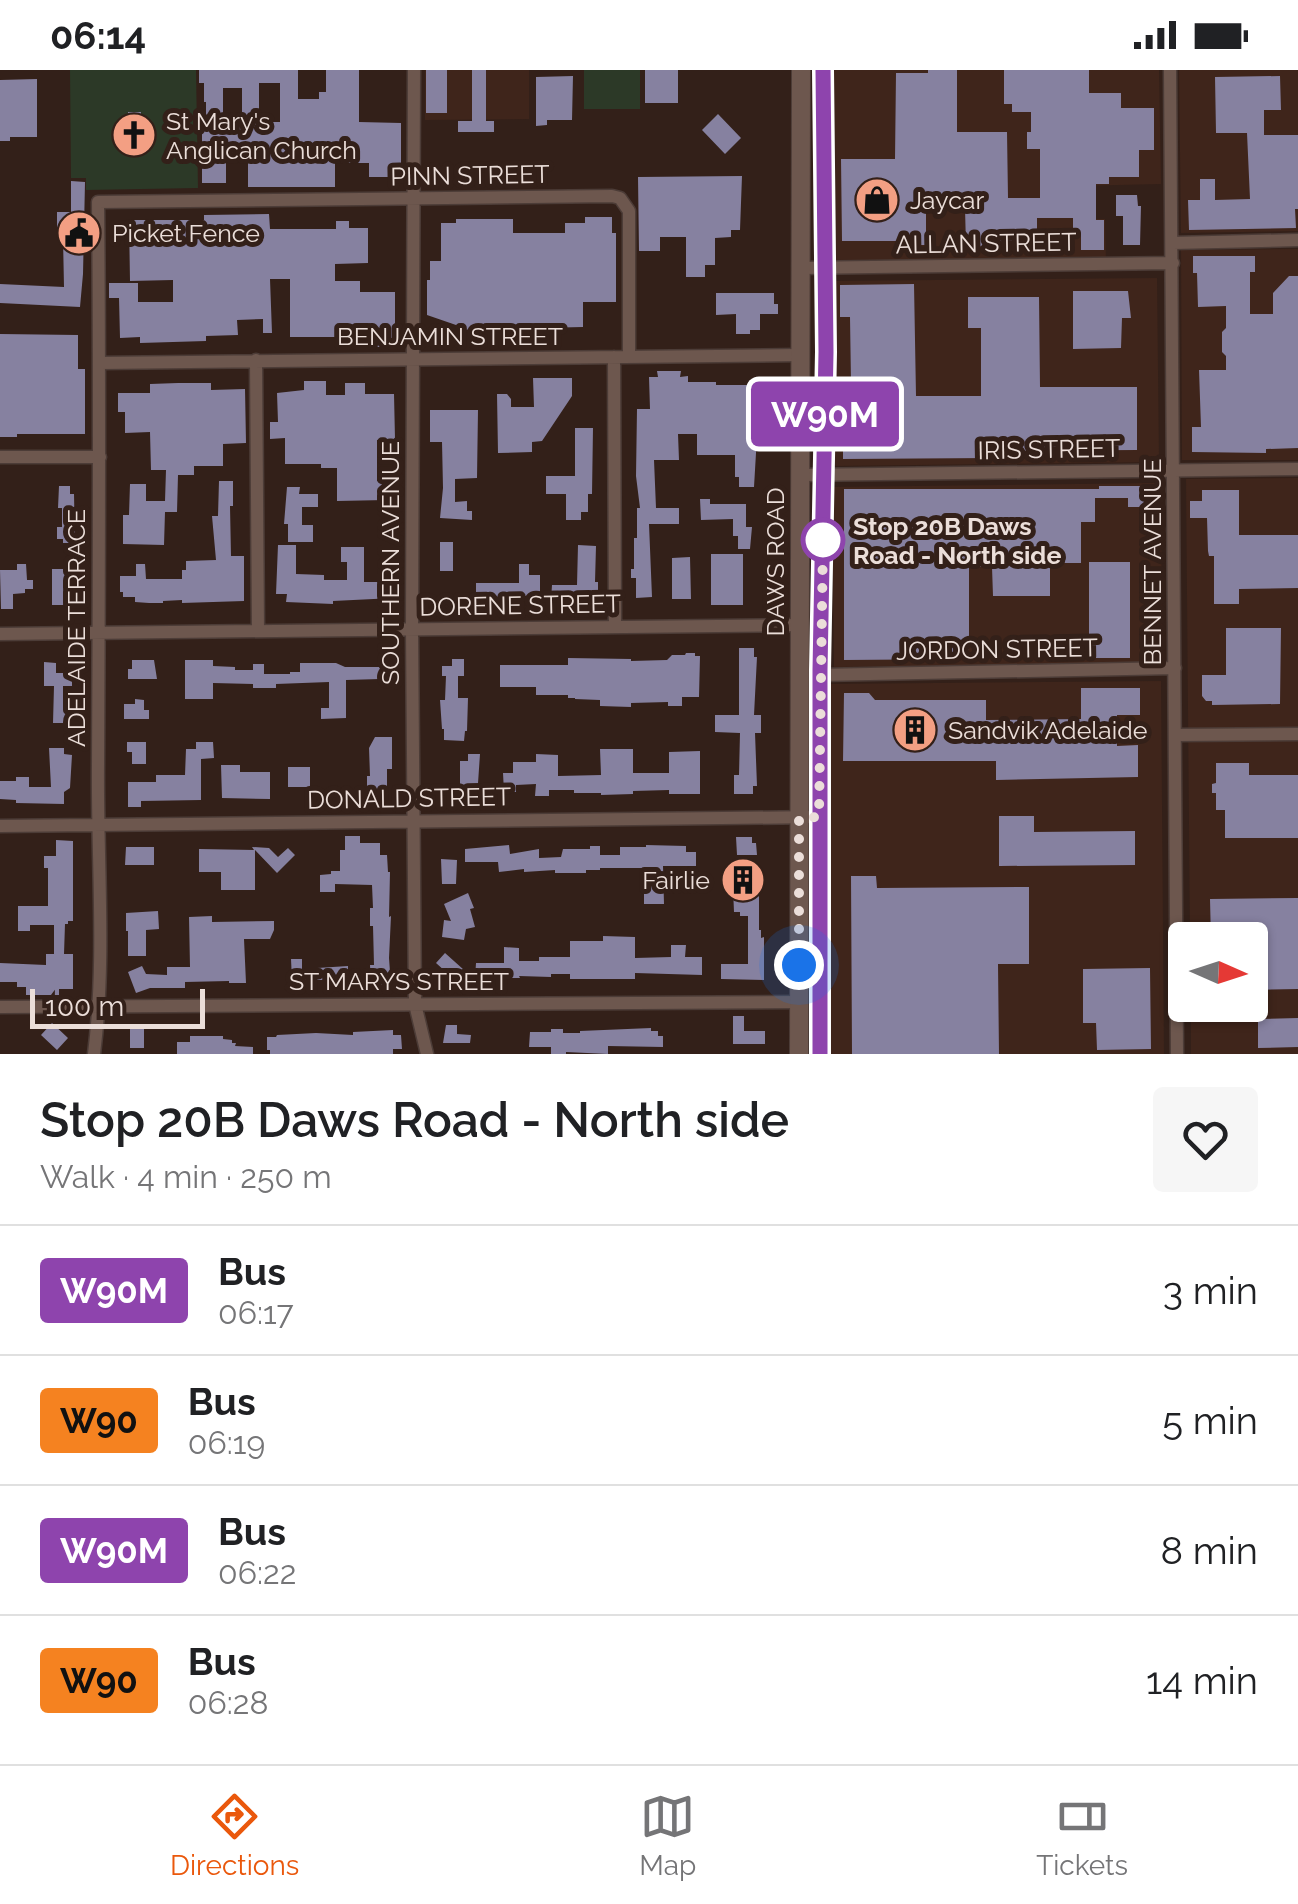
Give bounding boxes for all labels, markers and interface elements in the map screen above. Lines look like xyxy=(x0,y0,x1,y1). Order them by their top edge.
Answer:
text: 06:14 xyxy=(50,13,146,58)
place label: St Mary's Anglican Church xyxy=(166,106,357,165)
church icon: St Mary's Anglican Church xyxy=(111,112,157,158)
street label: PINN STREET xyxy=(390,159,550,191)
shop icon: Jaycar xyxy=(854,177,900,223)
place label: Jaycar xyxy=(910,185,984,215)
public building icon: Picket Fence xyxy=(56,210,102,256)
place label: Picket Fence xyxy=(112,218,260,248)
street label: ALLAN STREET xyxy=(895,226,1077,260)
street label: BENJAMIN STREET xyxy=(337,321,563,351)
line badge: W90M xyxy=(755,382,895,446)
text: W90M xyxy=(771,394,879,435)
street label: IRIS STREET xyxy=(977,433,1121,465)
street label: SOUTHERN AVENUE xyxy=(375,441,405,685)
street label: BENNET AVENUE xyxy=(1137,459,1167,665)
street label: DAWS ROAD xyxy=(760,487,790,637)
street label: ADELAIDE TERRACE xyxy=(61,509,91,747)
place label: Stop 20B Daws Road - North side xyxy=(853,511,1061,570)
marker: Stop 20B Daws Road - North side xyxy=(802,519,844,561)
street label: DORENE STREET xyxy=(419,588,621,622)
street label: JORDON STREET xyxy=(896,632,1098,666)
building icon: Sandvik Adelaide xyxy=(892,707,938,753)
place label: Sandvik Adelaide xyxy=(948,715,1147,745)
street label: DONALD STREET xyxy=(307,781,511,815)
building icon: Fairlie xyxy=(720,857,766,903)
place label: Fairlie xyxy=(642,865,710,895)
north arrow xyxy=(1168,922,1268,1022)
map controls xyxy=(1168,922,1268,1022)
your location xyxy=(774,940,824,990)
street label: ST MARYS STREET xyxy=(289,966,509,996)
scale bar xyxy=(30,984,205,1028)
text: 100 m xyxy=(45,990,124,1023)
button: heart xyxy=(1153,1087,1258,1192)
text: Stop 20B Daws Road - North side xyxy=(40,1092,789,1148)
text: Walk · 4 min · 250 m xyxy=(40,1158,332,1195)
text: Bus xyxy=(218,1249,286,1294)
text: 3 min xyxy=(1163,1268,1258,1313)
text: W90M xyxy=(60,1270,168,1311)
text: 06:17 xyxy=(218,1294,294,1331)
text: Bus xyxy=(188,1379,256,1424)
text: 5 min xyxy=(1162,1398,1258,1443)
text: W90 xyxy=(60,1400,138,1441)
text: 06:19 xyxy=(188,1424,265,1461)
text: Bus xyxy=(218,1509,286,1554)
text: 8 min xyxy=(1160,1528,1258,1573)
text: W90M xyxy=(60,1530,168,1571)
text: 06:22 xyxy=(218,1554,296,1591)
text: Bus xyxy=(188,1639,256,1684)
text: 14 min xyxy=(1146,1658,1258,1703)
text: W90 xyxy=(60,1660,138,1701)
text: 06:28 xyxy=(188,1684,268,1721)
tab: Directions xyxy=(170,1789,299,1882)
tab: Map xyxy=(639,1789,696,1882)
tab: Tickets xyxy=(1036,1789,1128,1882)

